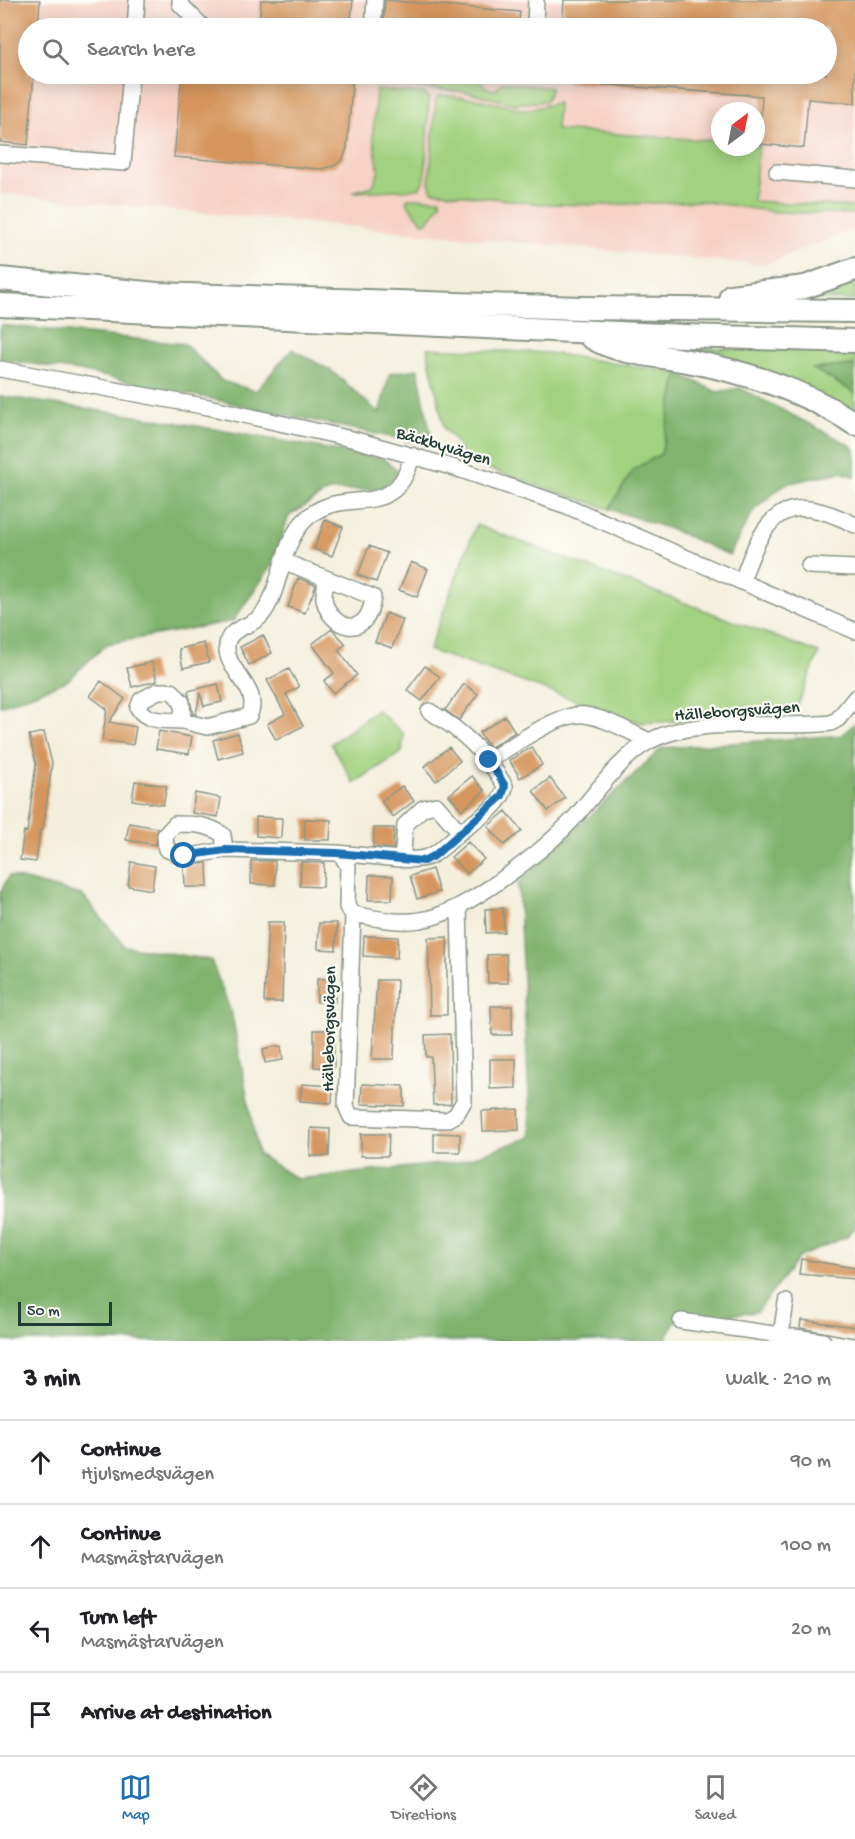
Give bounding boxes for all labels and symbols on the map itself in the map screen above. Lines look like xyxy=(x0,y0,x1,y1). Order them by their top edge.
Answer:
north arrow xyxy=(711,102,765,156)
street label: Bäckbyvägen xyxy=(393,423,493,472)
street label: Hälleborgsvägen xyxy=(674,698,801,727)
route end xyxy=(475,746,501,772)
route start xyxy=(170,842,196,868)
street label: Hälleborgsvägen xyxy=(319,966,342,1092)
scale bar xyxy=(18,1299,112,1326)

